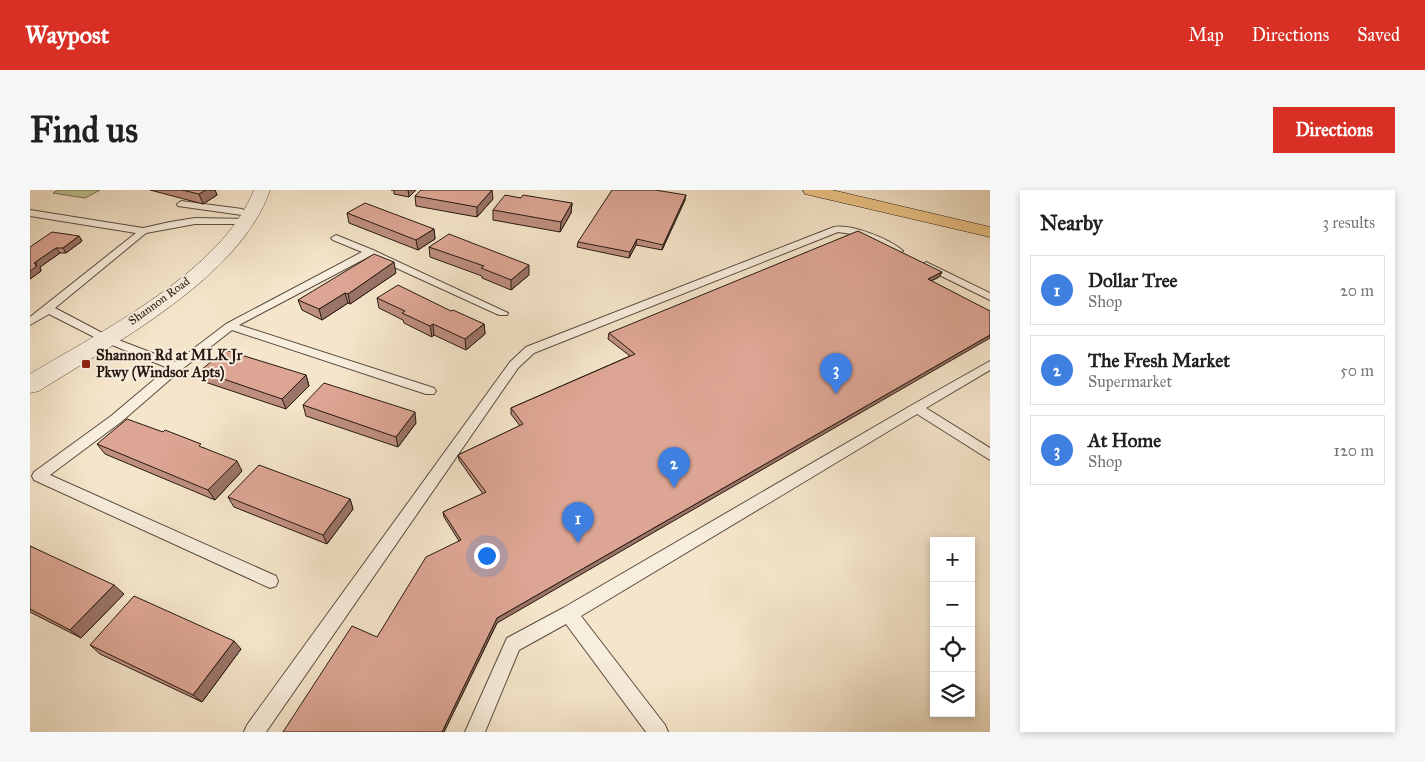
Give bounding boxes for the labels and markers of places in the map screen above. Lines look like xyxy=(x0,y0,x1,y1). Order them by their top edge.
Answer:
place label: Shannon Rd at MLK Jr Pkwy (Windsor Apts) xyxy=(96,346,243,382)
pin: 3 xyxy=(820,353,852,394)
marker: Shannon Rd at MLK Jr Pkwy (Windsor Apts) xyxy=(80,358,92,370)
pin: 2 xyxy=(658,447,690,488)
pin: 1 xyxy=(562,502,594,543)

